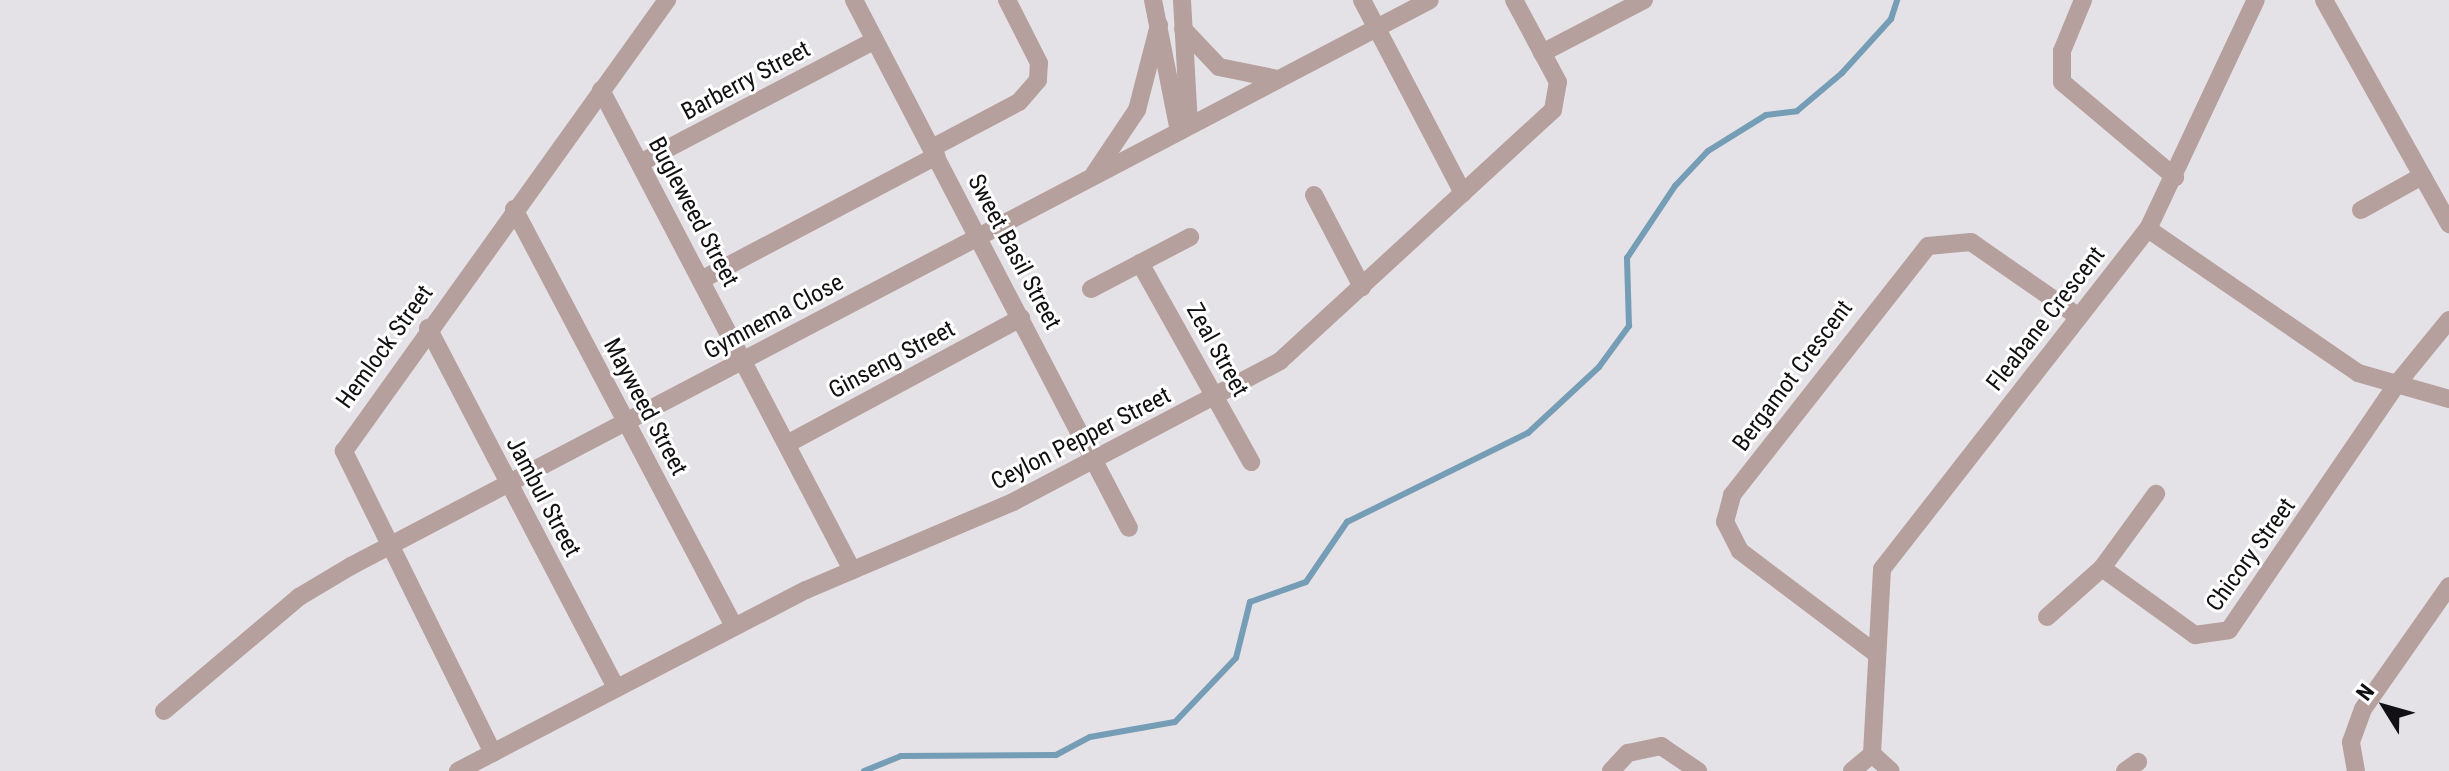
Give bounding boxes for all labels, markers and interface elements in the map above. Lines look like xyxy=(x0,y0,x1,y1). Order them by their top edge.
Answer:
street label: Barberry Street xyxy=(677,35,815,127)
street label: Bugleweed Street xyxy=(642,132,744,292)
street label: Sweet Basil Street xyxy=(961,170,1067,334)
street label: Fleabane Crescent xyxy=(1981,241,2111,397)
street label: Gymnema Close xyxy=(699,268,849,366)
street label: Hemlock Street xyxy=(331,280,439,414)
street label: Bergamot Crescent xyxy=(1727,295,1859,457)
street label: Zeal Street xyxy=(1180,298,1254,402)
street label: Ginseng Street xyxy=(824,315,960,405)
street label: Mayweed Street xyxy=(597,333,693,481)
street label: Ceylon Pepper Street xyxy=(986,381,1176,497)
street label: Jambul Street xyxy=(499,432,587,562)
street label: Chicory Street xyxy=(2200,493,2302,617)
north arrow xyxy=(2345,667,2425,747)
text: N xyxy=(2351,679,2379,705)

